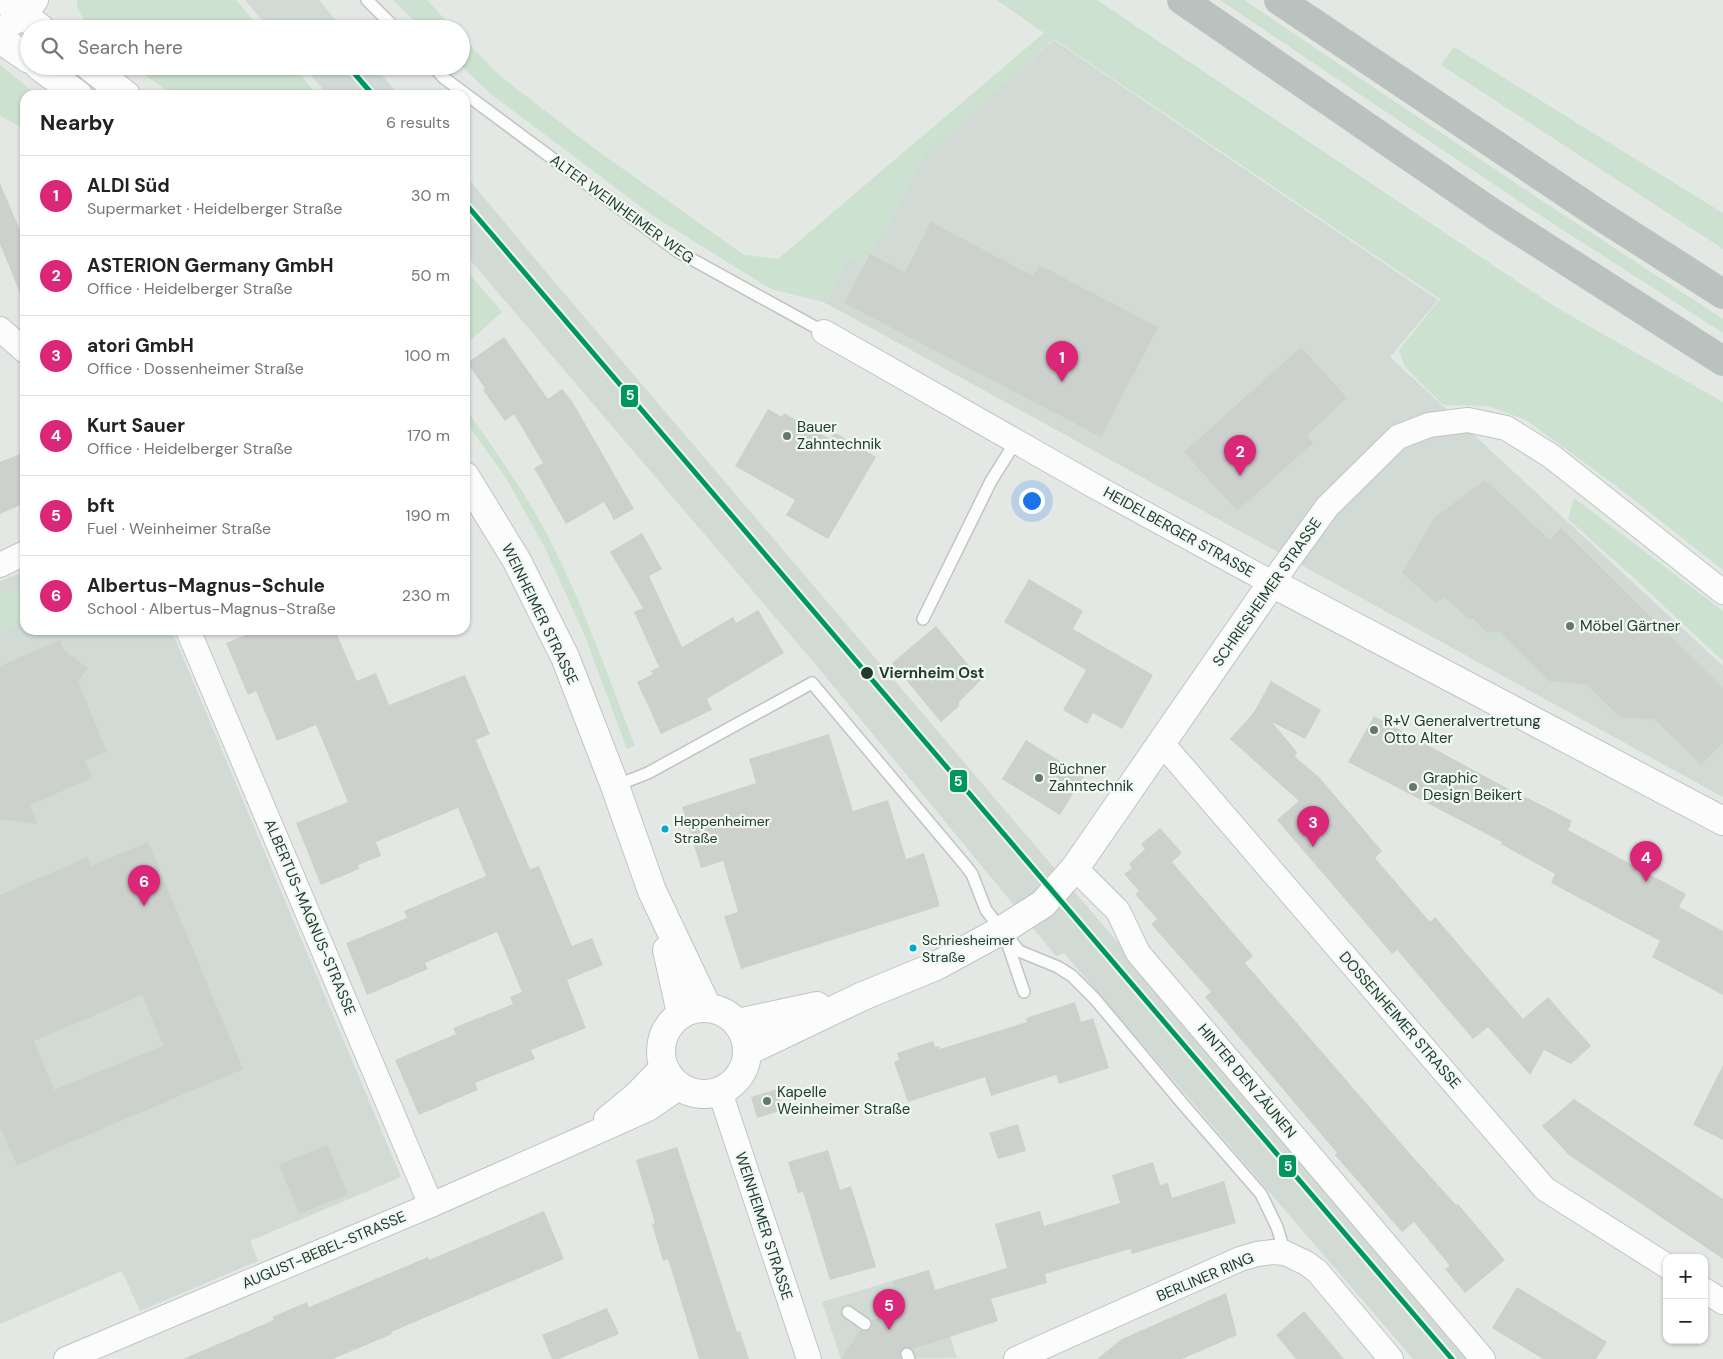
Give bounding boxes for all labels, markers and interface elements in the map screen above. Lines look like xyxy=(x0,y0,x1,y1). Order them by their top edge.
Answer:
search box xyxy=(20,20,470,75)
icon: search xyxy=(38,34,66,62)
text: Search here xyxy=(78,35,183,60)
text: Nearby xyxy=(40,109,114,137)
text: 6 results xyxy=(386,112,450,133)
street label: ALTER WEINHEIMER WEG xyxy=(546,150,698,268)
text: ALDI Süd xyxy=(87,173,170,198)
text: 1 xyxy=(53,185,59,206)
text: 30 m xyxy=(411,185,450,206)
text: Supermarket · Heidelberger Straße xyxy=(87,198,342,219)
text: ASTERION Germany GmbH xyxy=(87,253,334,278)
text: 2 xyxy=(51,265,61,286)
text: 50 m xyxy=(411,265,450,286)
text: Office · Heidelberger Straße xyxy=(87,278,293,299)
text: atori GmbH xyxy=(87,333,194,358)
pin: 1 xyxy=(1046,341,1078,382)
text: 3 xyxy=(51,345,61,366)
text: 100 m xyxy=(405,345,450,366)
text: Office · Dossenheimer Straße xyxy=(87,358,304,379)
line badge: 5 xyxy=(620,384,639,408)
text: 5 xyxy=(626,386,634,404)
text: Kurt Sauer xyxy=(87,413,185,438)
place label: Bauer Zahntechnik xyxy=(797,417,882,454)
text: 4 xyxy=(51,425,61,446)
text: 170 m xyxy=(407,425,450,446)
marker: Bauer Zahntechnik xyxy=(781,430,793,442)
pin: 2 xyxy=(1224,435,1256,476)
text: Office · Heidelberger Straße xyxy=(87,438,293,459)
street label: HEIDELBERGER STRASSE xyxy=(1100,482,1258,582)
your location xyxy=(1019,488,1045,514)
text: bft xyxy=(87,493,115,518)
text: 5 xyxy=(51,505,61,526)
text: 190 m xyxy=(406,505,450,526)
street label: SCHRIESHEIMER STRASSE xyxy=(1208,514,1326,670)
text: Fuel · Weinheimer Straße xyxy=(87,518,271,539)
street label: WEINHEIMER STRASSE xyxy=(497,540,583,688)
text: Albertus-Magnus-Schule xyxy=(87,573,325,598)
text: 6 xyxy=(51,585,61,606)
text: 230 m xyxy=(402,585,450,606)
text: School · Albertus-Magnus-Straße xyxy=(87,598,336,619)
place label: Möbel Gärtner xyxy=(1580,616,1681,636)
marker: Möbel Gärtner xyxy=(1564,620,1576,632)
place label: Viernheim Ost xyxy=(879,663,984,683)
marker: Viernheim Ost xyxy=(859,665,875,681)
place label: R+V Generalvertretung Otto Alter xyxy=(1384,711,1541,748)
marker: R+V Generalvertretung Otto Alter xyxy=(1368,724,1380,736)
place label: Büchner Zahntechnik xyxy=(1049,759,1134,796)
place label: Graphic Design Beikert xyxy=(1423,768,1522,805)
line badge: 5 xyxy=(949,769,968,793)
text: 5 xyxy=(954,772,962,790)
marker: Büchner Zahntechnik xyxy=(1033,772,1045,784)
marker: Graphic Design Beikert xyxy=(1407,781,1419,793)
pin: 3 xyxy=(1297,806,1329,847)
place label: Heppenheimer Straße xyxy=(674,812,770,847)
street label: ALBERTUS-MAGNUS-STRASSE xyxy=(260,816,360,1018)
marker: Heppenheimer Straße xyxy=(660,824,670,834)
pin: 4 xyxy=(1630,841,1662,882)
pin: 6 xyxy=(128,865,160,906)
place label: Schriesheimer Straße xyxy=(922,931,1015,966)
marker: Schriesheimer Straße xyxy=(908,943,918,953)
street label: DOSSENHEIMER STRASSE xyxy=(1335,947,1465,1093)
street label: HINTER DEN ZÄUNEN xyxy=(1193,1020,1301,1142)
place label: Kapelle Weinheimer Straße xyxy=(777,1082,910,1119)
marker: Kapelle Weinheimer Straße xyxy=(761,1095,773,1107)
street label: WEINHEIMER STRASSE xyxy=(731,1149,797,1303)
line badge: 5 xyxy=(1278,1154,1297,1178)
text: 5 xyxy=(1284,1157,1292,1175)
street label: AUGUST-BEBEL-STRASSE xyxy=(239,1206,409,1294)
street label: BERLINER RING xyxy=(1153,1248,1257,1306)
map controls xyxy=(1663,1254,1708,1344)
button: + xyxy=(1663,1254,1708,1299)
pin: 5 xyxy=(873,1289,905,1330)
button: − xyxy=(1663,1299,1708,1344)

